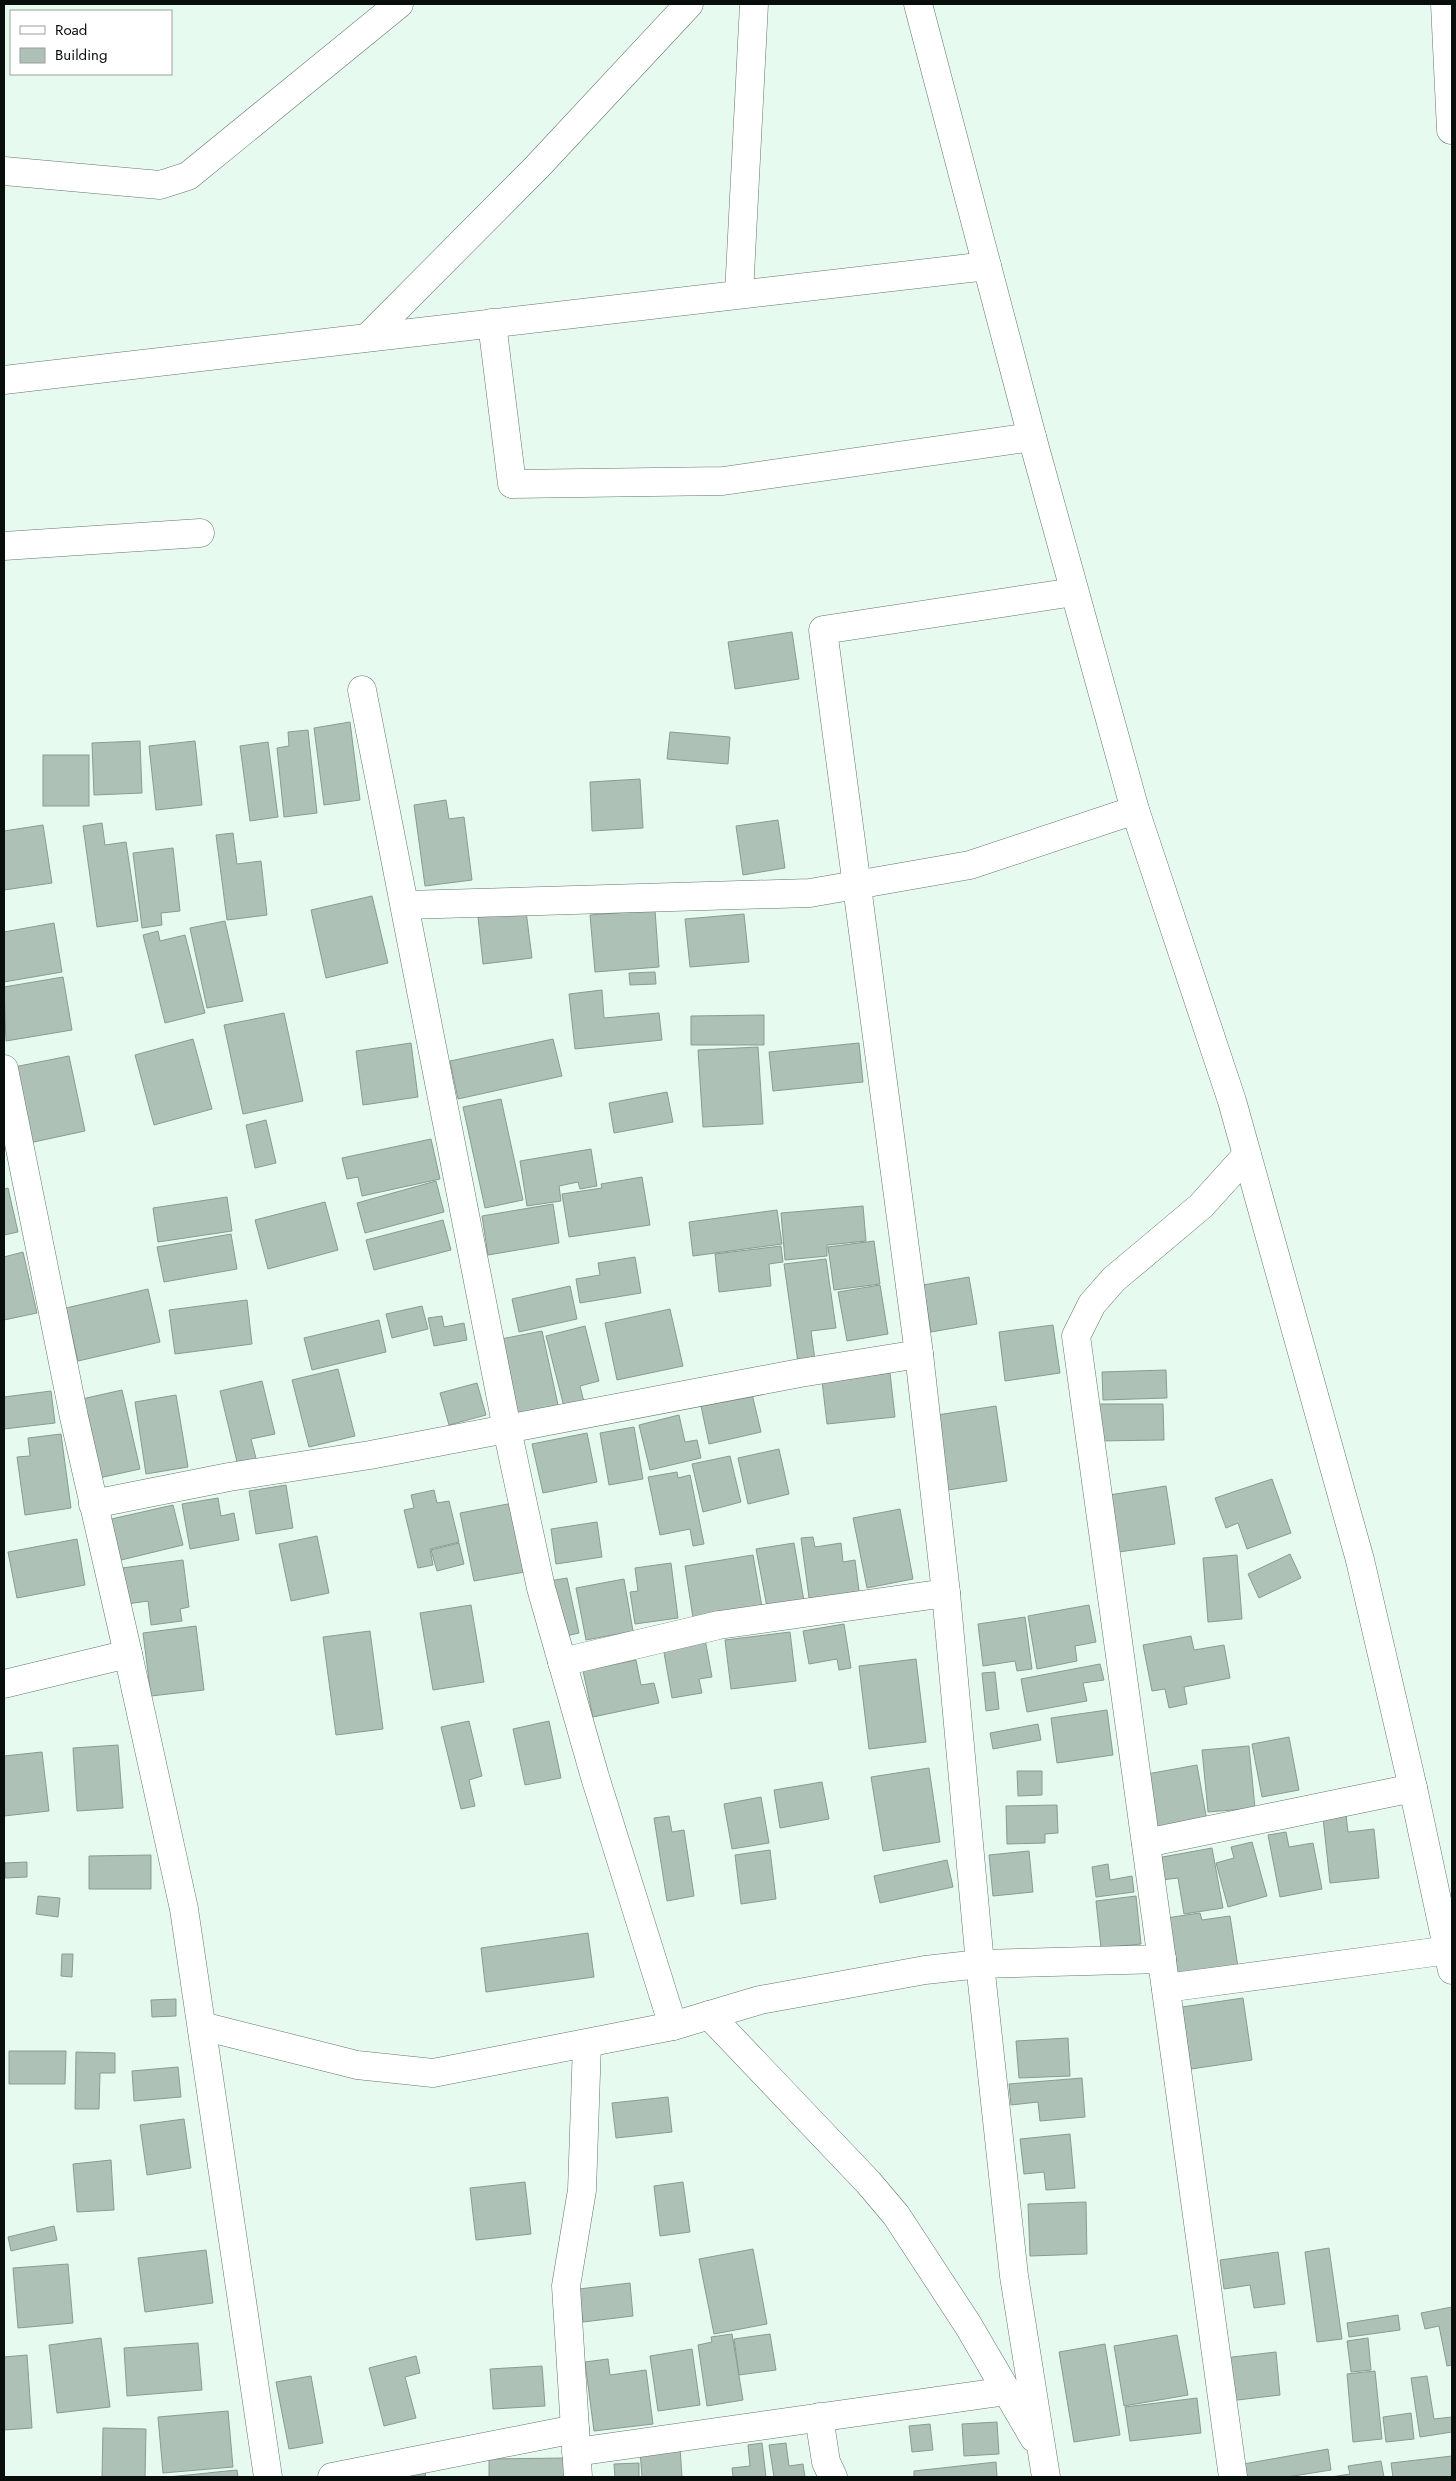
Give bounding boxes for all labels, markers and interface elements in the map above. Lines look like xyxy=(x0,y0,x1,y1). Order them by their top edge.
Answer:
legend xyxy=(10,10,172,75)
text: Road xyxy=(55,19,87,41)
text: Building xyxy=(55,44,107,66)

